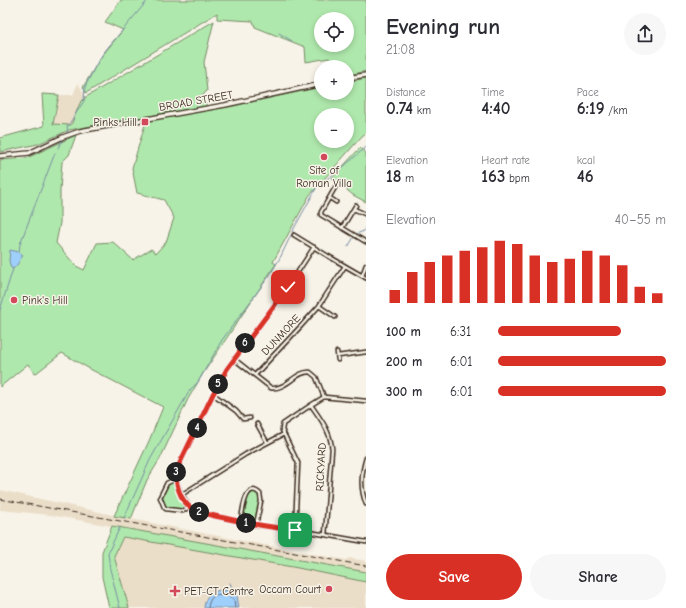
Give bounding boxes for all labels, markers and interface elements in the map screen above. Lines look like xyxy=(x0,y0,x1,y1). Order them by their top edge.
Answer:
map controls xyxy=(314,12,354,148)
button: locate xyxy=(314,12,354,52)
button: share xyxy=(624,13,666,55)
text: Evening run xyxy=(386,14,500,40)
text: 21:08 xyxy=(386,42,415,57)
button: + xyxy=(314,60,354,100)
text: Distance xyxy=(386,86,425,99)
text: Time xyxy=(481,86,504,99)
text: Pace xyxy=(577,86,599,99)
street label: BROAD STREET xyxy=(158,88,234,114)
text: 0.74 xyxy=(386,99,413,118)
text: 4:40 xyxy=(481,99,511,118)
text: 6:19 xyxy=(577,99,605,118)
text: km xyxy=(413,104,431,117)
text: /km xyxy=(605,104,628,117)
button: − xyxy=(314,108,354,148)
place label: Pinks Hill xyxy=(93,116,137,129)
marker: Pinks Hill xyxy=(140,117,150,127)
marker: Site of Roman Villa xyxy=(319,152,329,162)
text: Elevation xyxy=(386,154,428,167)
text: Heart rate xyxy=(481,154,530,167)
text: kcal xyxy=(577,154,595,167)
place label: Site of Roman Villa xyxy=(296,164,352,190)
text: 18 xyxy=(386,167,401,186)
text: 163 xyxy=(481,167,505,186)
text: 46 xyxy=(577,167,594,186)
text: m xyxy=(401,172,414,185)
text: bpm xyxy=(505,172,530,185)
text: Elevation xyxy=(386,212,436,227)
text: 40–55 m xyxy=(615,212,666,227)
pin xyxy=(271,270,305,304)
icon: check xyxy=(277,276,299,298)
place label: Pink's Hill xyxy=(22,294,68,307)
marker: Pink's Hill xyxy=(9,295,19,305)
street label: DUNMORE xyxy=(259,312,303,358)
text: 100 m xyxy=(386,324,421,339)
text: 6:31 xyxy=(450,324,471,339)
pin: 6 xyxy=(235,333,255,353)
text: 6 xyxy=(242,336,248,349)
text: 200 m xyxy=(386,354,422,369)
text: 6:01 xyxy=(450,354,472,369)
pin: 5 xyxy=(208,374,228,394)
text: 5 xyxy=(215,377,221,390)
text: 300 m xyxy=(386,384,422,399)
text: 6:01 xyxy=(450,384,472,399)
pin: 4 xyxy=(187,418,207,438)
text: 4 xyxy=(194,421,200,434)
street label: RICKYARD xyxy=(313,442,329,492)
pin: 3 xyxy=(166,462,186,482)
text: 3 xyxy=(173,465,179,478)
pin: 2 xyxy=(189,502,209,522)
text: 2 xyxy=(196,505,202,518)
pin: 1 xyxy=(236,513,256,533)
pin xyxy=(278,513,312,547)
text: 1 xyxy=(244,516,248,529)
icon: arrive xyxy=(284,519,306,541)
button: Save xyxy=(386,554,522,600)
button: Share xyxy=(530,554,666,600)
place label: Occam Court xyxy=(259,583,322,596)
marker: Occam Court xyxy=(324,584,334,594)
marker: PET-CT Centre xyxy=(169,585,181,597)
place label: PET-CT Centre xyxy=(184,585,254,598)

